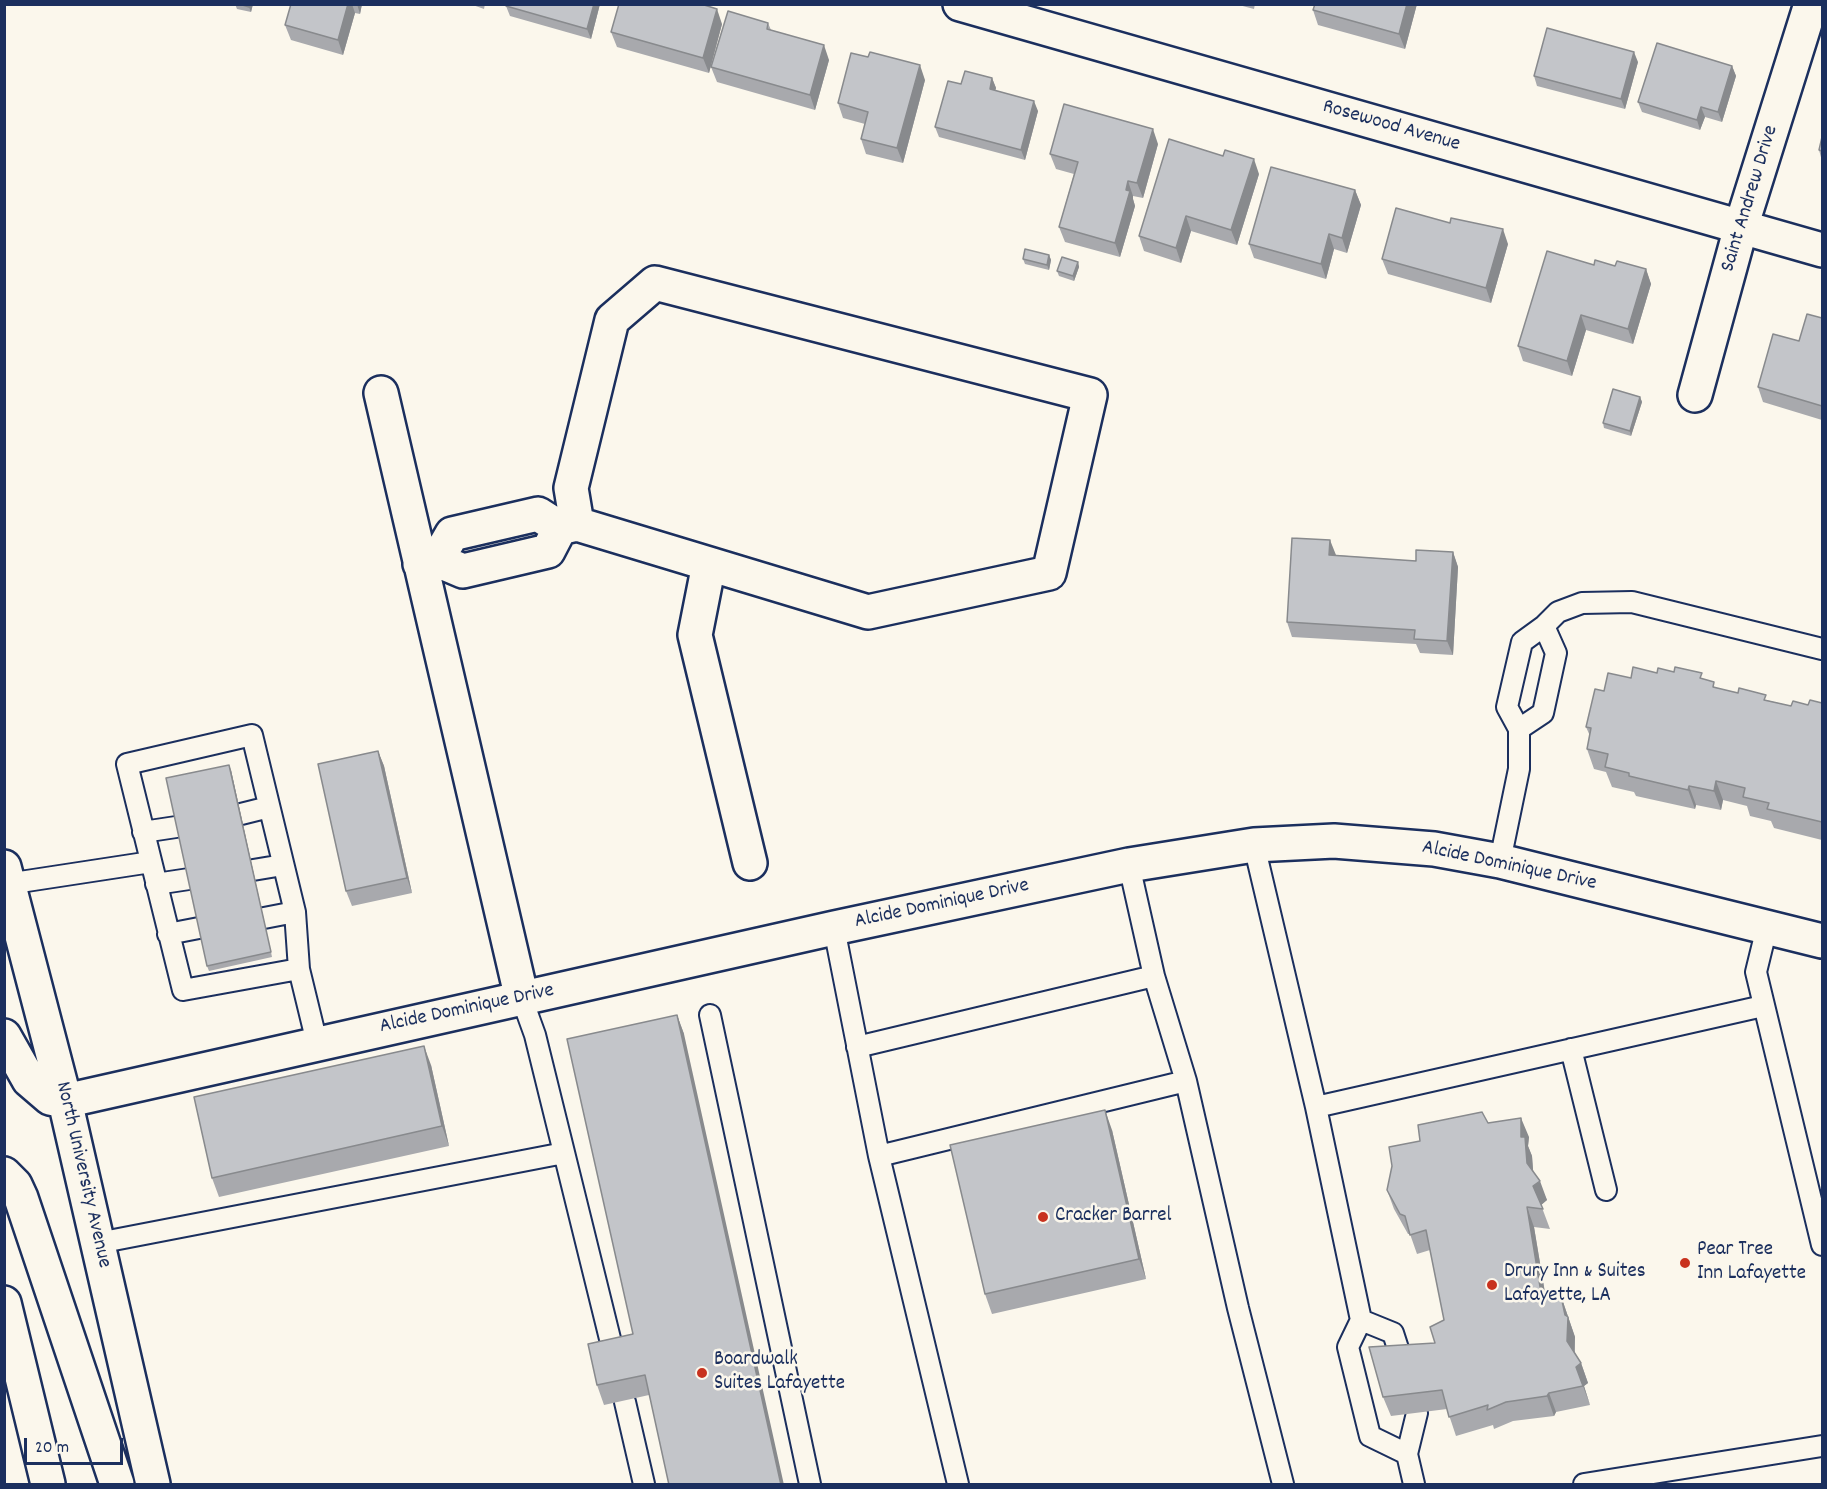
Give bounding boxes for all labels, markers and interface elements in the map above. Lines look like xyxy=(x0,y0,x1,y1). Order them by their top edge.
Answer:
street label: Rosewood Avenue xyxy=(1319,95,1463,159)
street label: Saint Andrew Drive xyxy=(1717,123,1785,275)
street label: Alcide Dominique Drive xyxy=(1420,836,1598,898)
street label: Alcide Dominique Drive xyxy=(853,874,1031,936)
street label: Alcide Dominique Drive xyxy=(378,979,556,1041)
street label: North University Avenue xyxy=(48,1079,116,1271)
place label: Cracker Barrel xyxy=(1055,1204,1172,1230)
marker: Cracker Barrel xyxy=(1036,1210,1050,1224)
place label: Pear Tree Inn Lafayette xyxy=(1697,1238,1806,1288)
marker: Pear Tree Inn Lafayette xyxy=(1678,1256,1692,1270)
place label: Drury Inn & Suites Lafayette, LA xyxy=(1504,1260,1646,1310)
marker: Drury Inn & Suites Lafayette, LA xyxy=(1485,1278,1499,1292)
place label: Boardwalk Suites Lafayette xyxy=(714,1348,845,1398)
marker: Boardwalk Suites Lafayette xyxy=(695,1366,709,1380)
scale bar xyxy=(27,1426,126,1464)
text: 20 m xyxy=(35,1436,69,1461)

